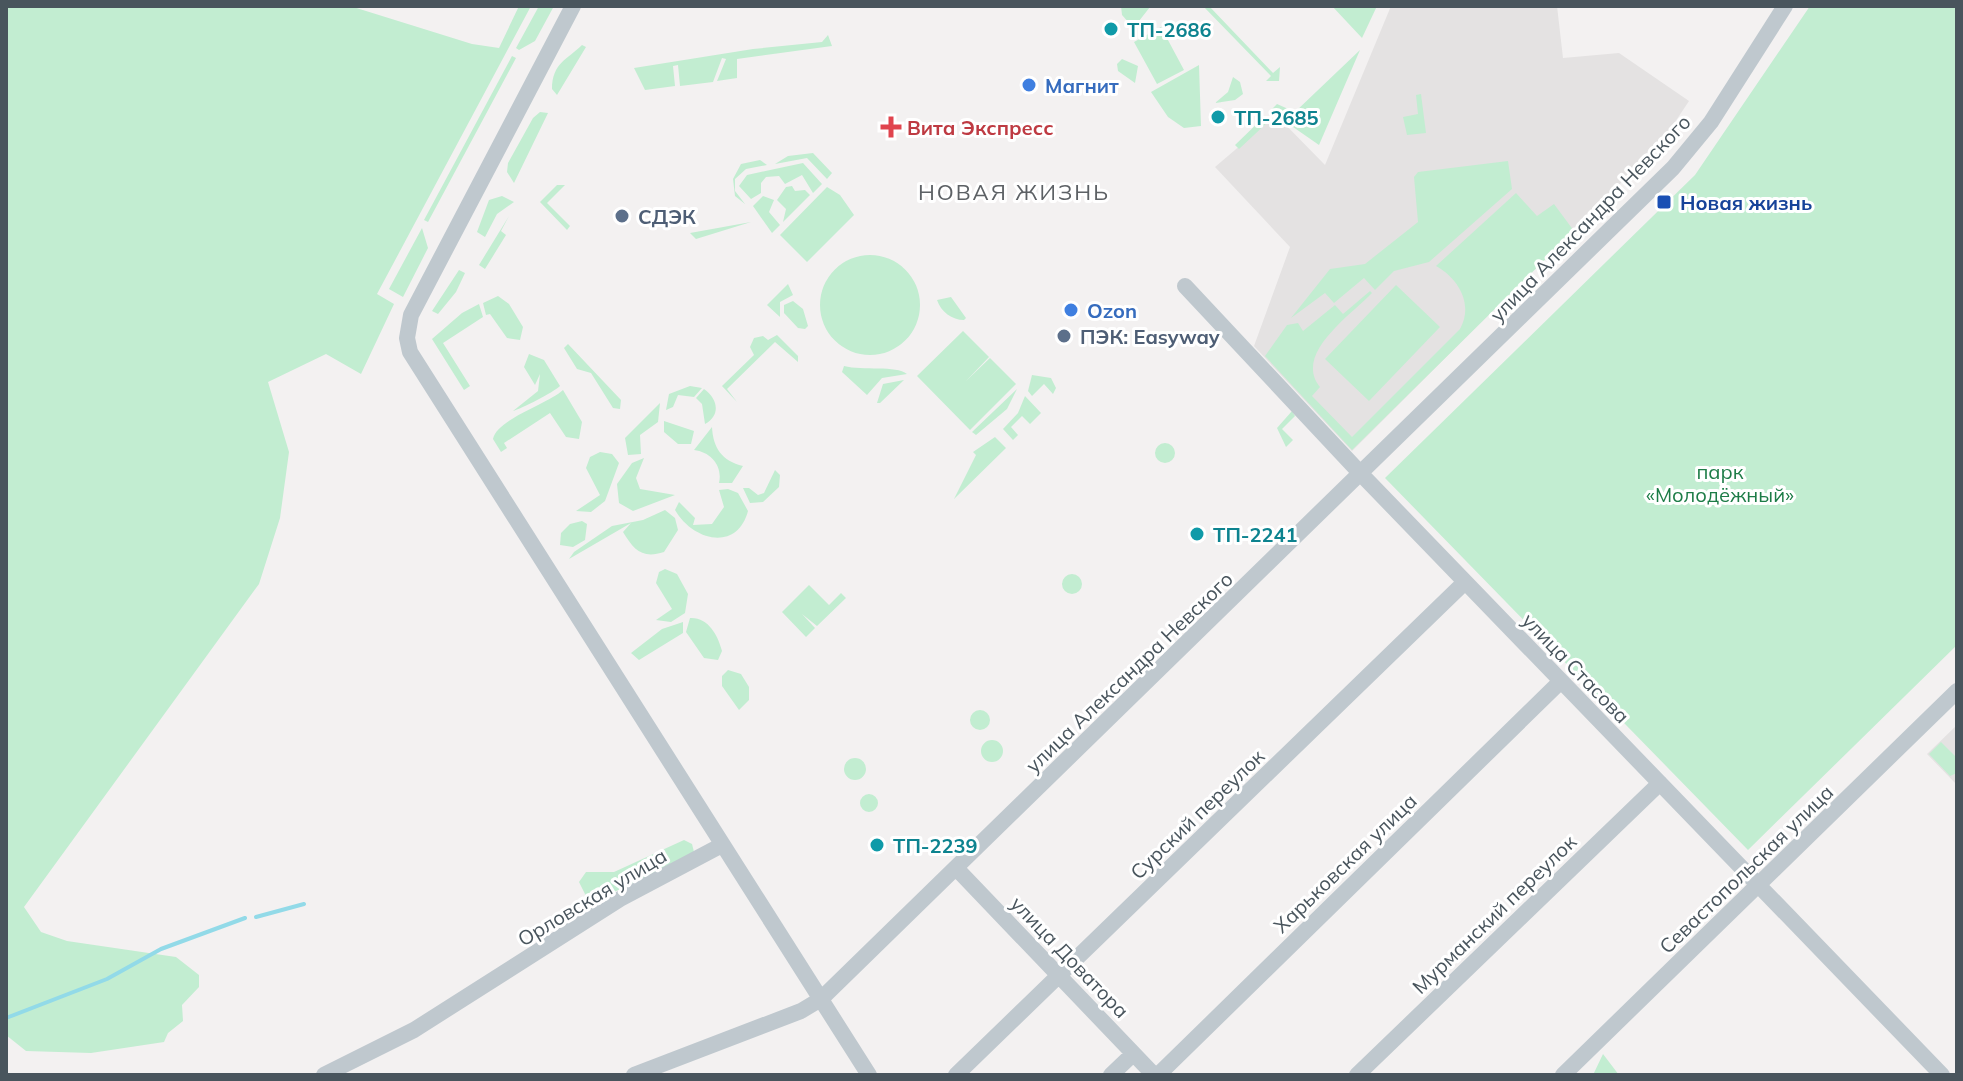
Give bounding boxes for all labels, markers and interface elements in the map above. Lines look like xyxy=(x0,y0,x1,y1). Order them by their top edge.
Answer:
place label: ТП-2686 xyxy=(1127,17,1212,42)
marker: ТП-2686 xyxy=(1102,20,1120,38)
place label: Магнит xyxy=(1045,73,1119,98)
marker: Магнит xyxy=(1020,76,1038,94)
place label: ТП-2685 xyxy=(1234,105,1319,130)
marker: ТП-2685 xyxy=(1209,108,1227,126)
street label: улица Александра Невского xyxy=(1484,109,1696,327)
place label: Вита Экспресс xyxy=(907,115,1054,140)
marker: Вита Экспресс xyxy=(882,118,900,136)
district label: НОВАЯ ЖИЗНЬ xyxy=(918,178,1110,206)
place label: Новая жизнь xyxy=(1680,190,1812,215)
marker: Новая жизнь xyxy=(1655,193,1673,211)
place label: СДЭК xyxy=(638,204,696,229)
marker: СДЭК xyxy=(613,207,631,225)
place label: Ozon xyxy=(1087,298,1137,323)
marker: Ozon xyxy=(1062,301,1080,319)
place label: ПЭК: Easyway xyxy=(1080,324,1220,349)
marker: ПЭК: Easyway xyxy=(1055,327,1073,345)
park label: парк «Молодёжный» xyxy=(1646,459,1794,507)
place label: ТП-2241 xyxy=(1213,522,1298,547)
marker: ТП-2241 xyxy=(1188,525,1206,543)
street label: улица Александра Невского xyxy=(1020,566,1238,778)
street label: улица Стасова xyxy=(1517,608,1635,728)
street label: Сурский переулок xyxy=(1125,743,1269,884)
street label: Севастопольская улица xyxy=(1654,779,1838,959)
street label: Харьковская улица xyxy=(1268,788,1422,938)
street label: Мурманский переулок xyxy=(1407,829,1581,999)
place label: ТП-2239 xyxy=(893,833,978,858)
marker: ТП-2239 xyxy=(868,836,886,854)
street label: Орловская улица xyxy=(513,843,671,951)
street label: улица Доватора xyxy=(1006,891,1134,1023)

